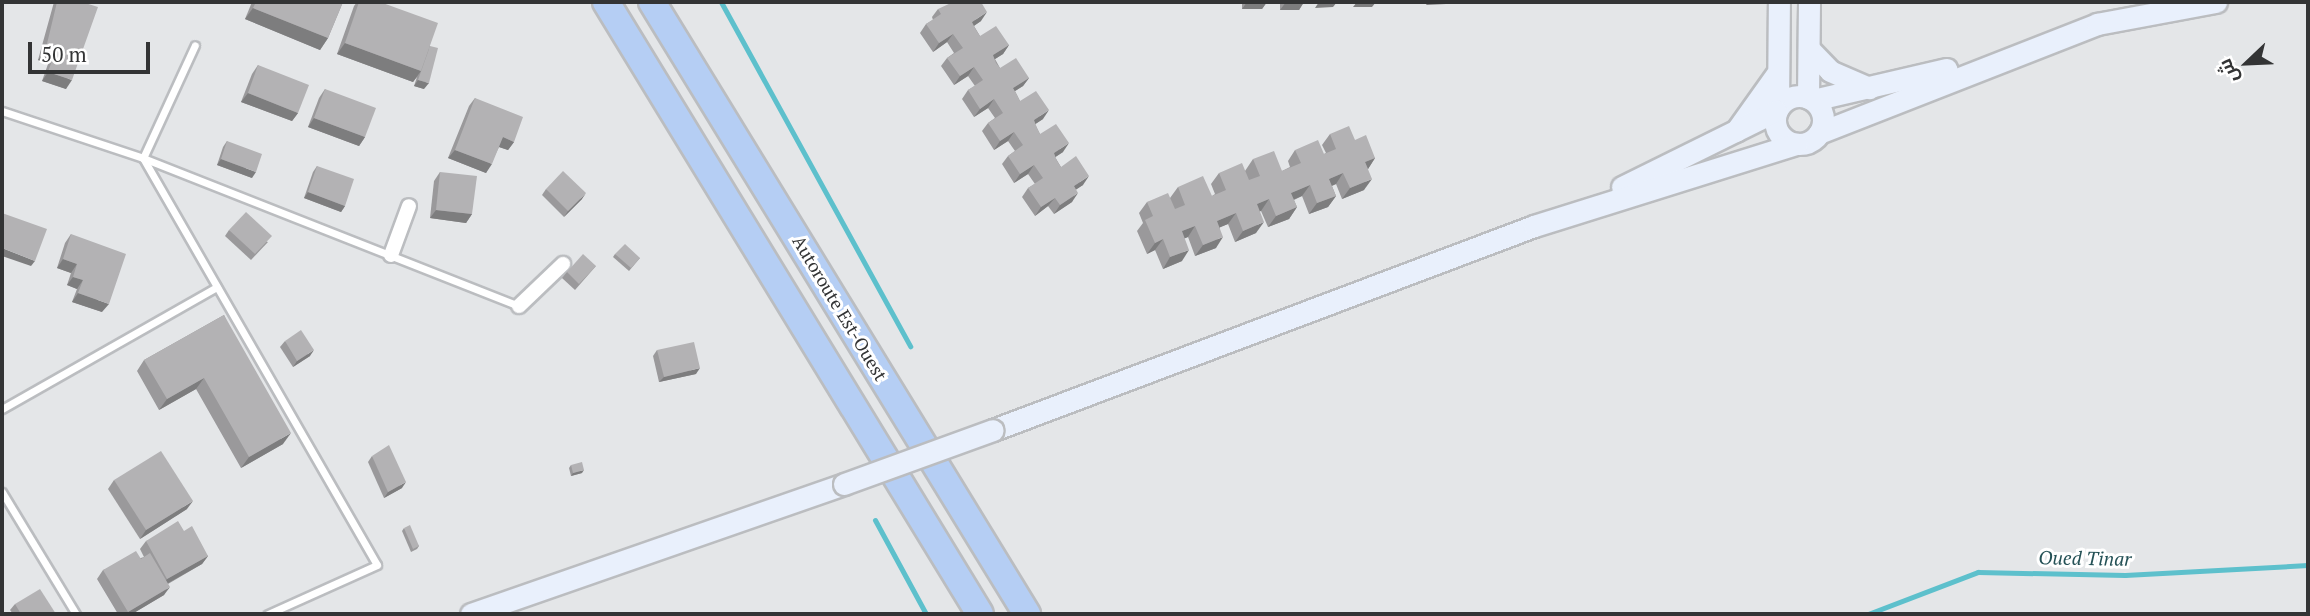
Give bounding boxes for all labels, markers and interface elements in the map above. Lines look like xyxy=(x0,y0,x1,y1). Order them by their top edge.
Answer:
scale bar xyxy=(32,28,154,72)
north arrow xyxy=(2212,28,2282,98)
text: 50 m xyxy=(41,40,87,68)
text: ش xyxy=(2211,55,2243,88)
street label: Autoroute Est-Ouest xyxy=(788,231,892,385)
water label: Oued Tinar xyxy=(2038,546,2132,570)

